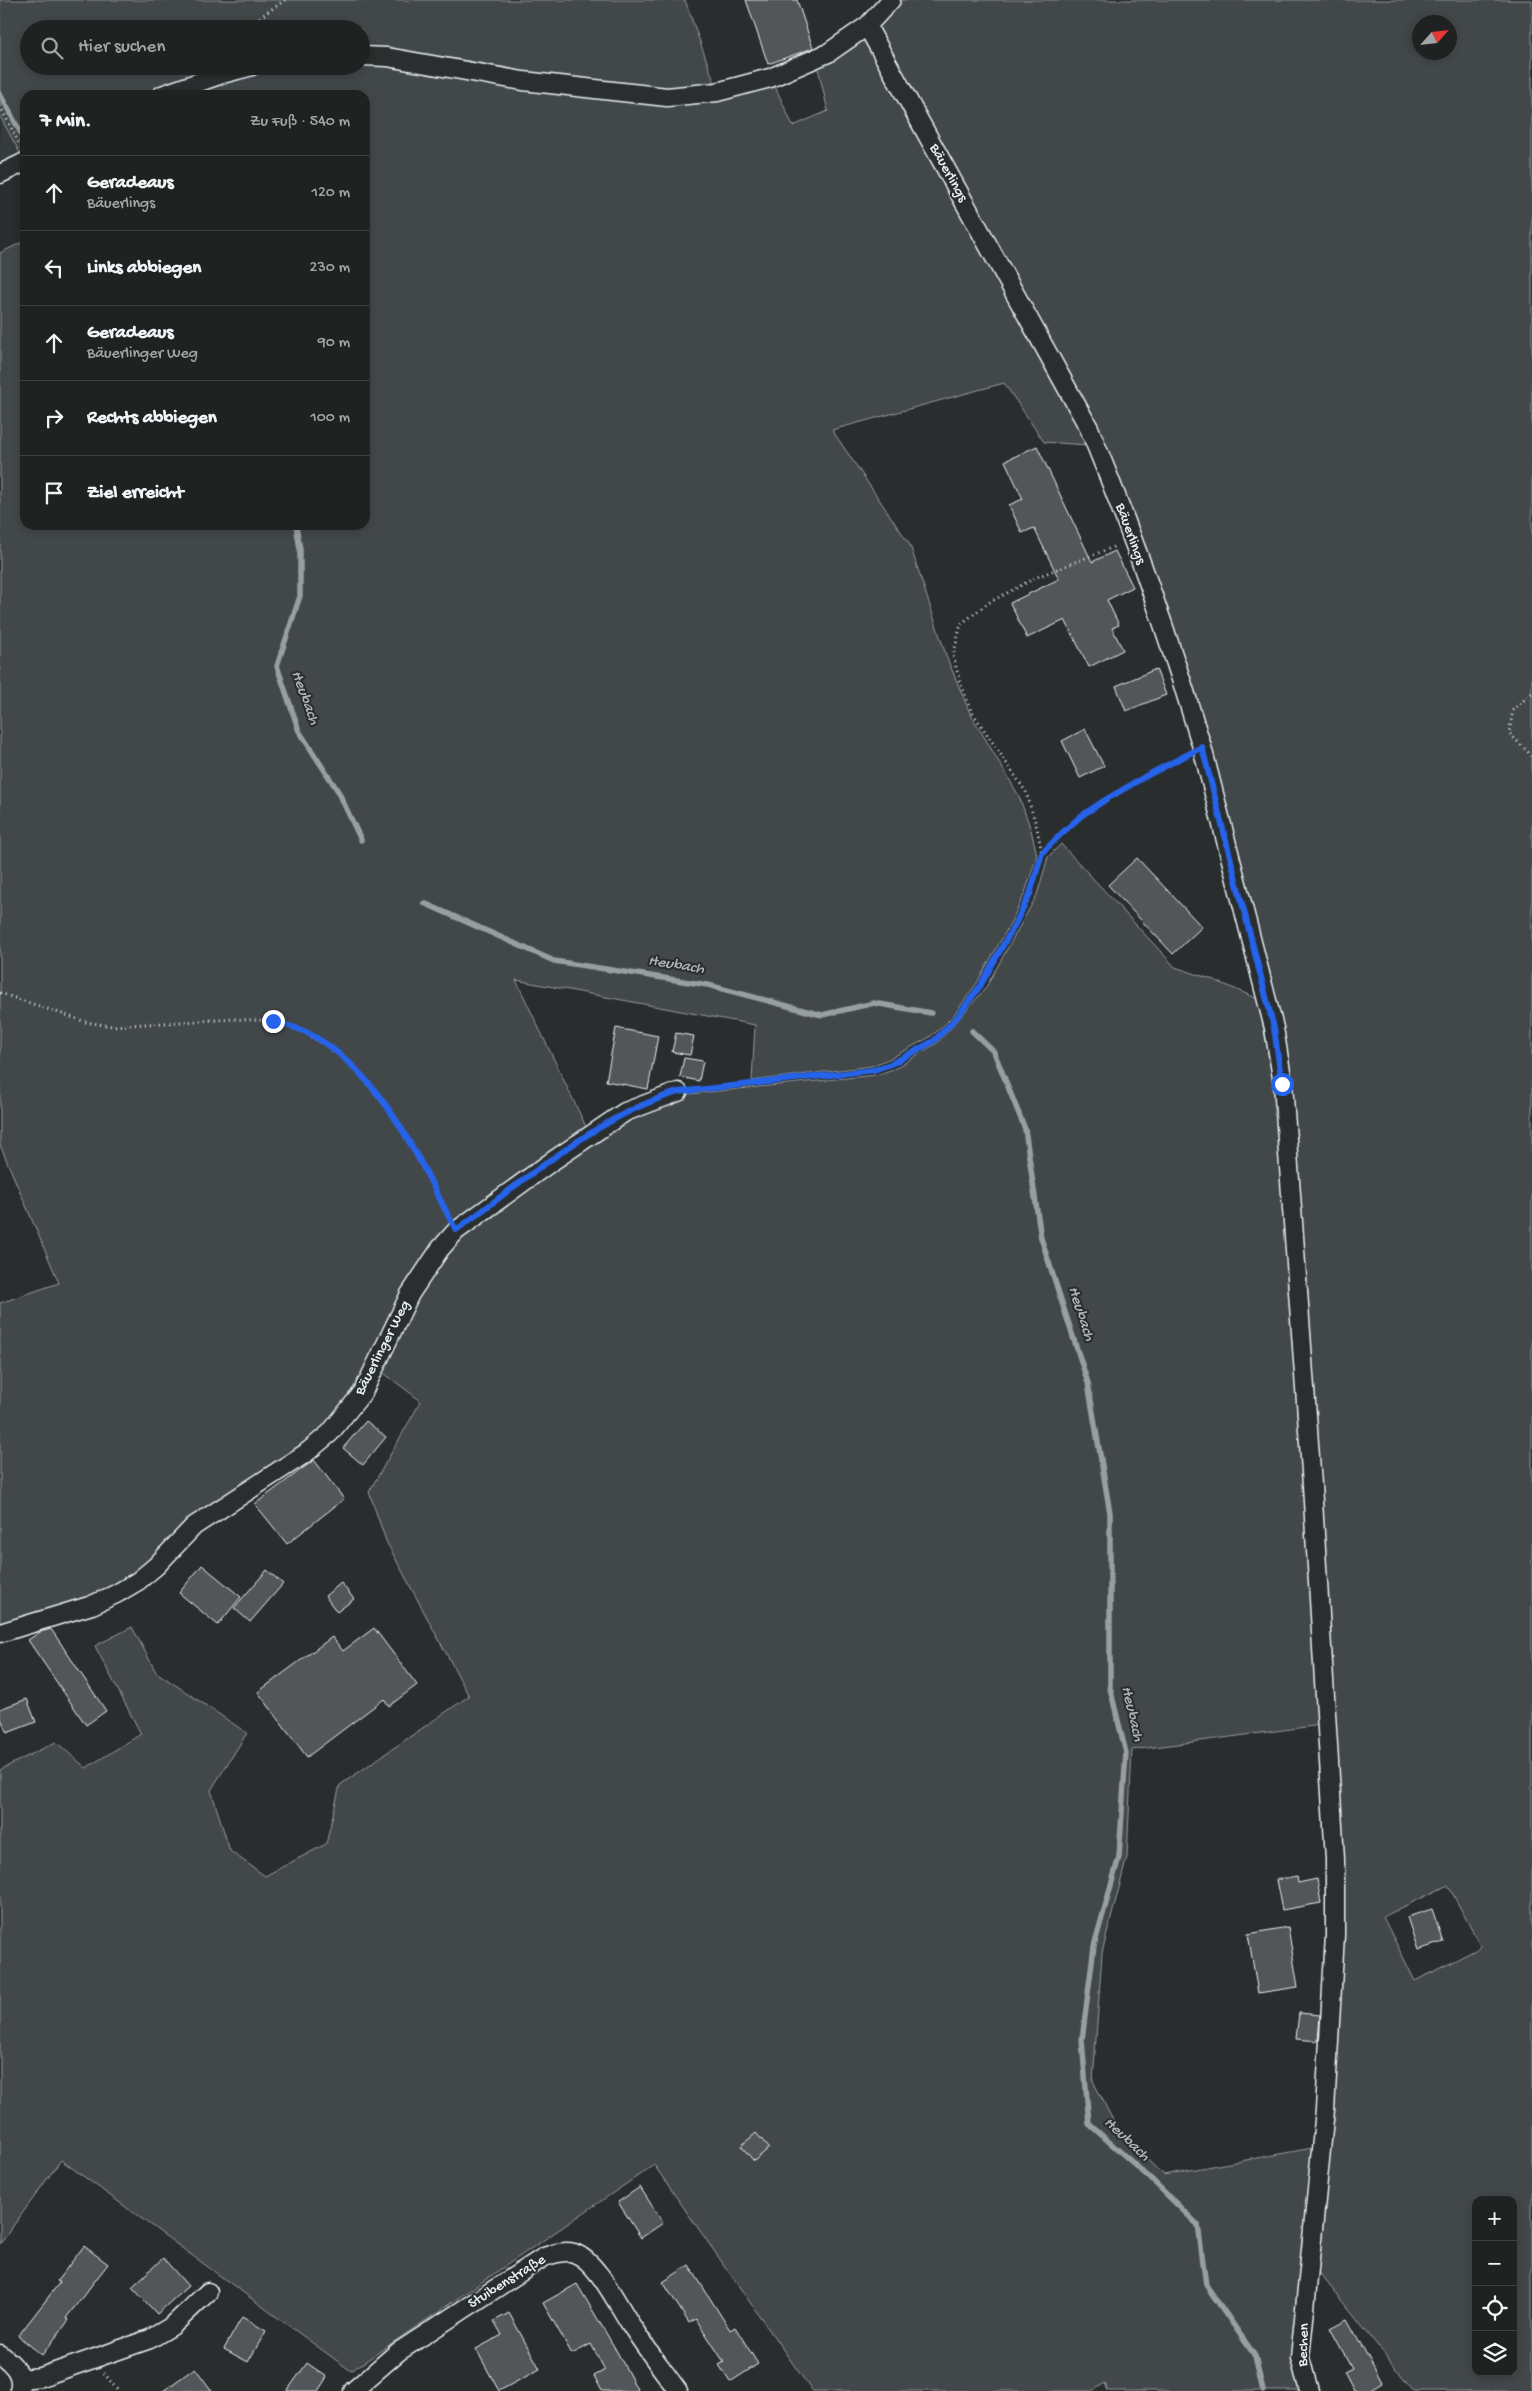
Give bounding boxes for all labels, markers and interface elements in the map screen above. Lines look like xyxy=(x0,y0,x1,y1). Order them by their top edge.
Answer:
north arrow xyxy=(1412,15,1457,60)
search box xyxy=(20,20,370,75)
icon: search xyxy=(38,34,66,62)
text: Hier suchen xyxy=(78,36,165,59)
text: 7 Min. xyxy=(40,110,92,135)
text: Zu Fuß · 540 m xyxy=(250,113,350,132)
street label: Bäuerlings xyxy=(924,140,972,206)
text: Geradeaus xyxy=(87,172,173,195)
icon: ahead xyxy=(40,179,68,207)
text: 120 m xyxy=(311,184,350,203)
text: Bäuerlings xyxy=(87,195,155,214)
icon: left xyxy=(40,254,68,282)
text: Links abbiegen xyxy=(87,257,201,280)
text: 230 m xyxy=(310,259,350,278)
text: Geradeaus xyxy=(87,322,173,345)
icon: ahead xyxy=(40,329,68,357)
text: 90 m xyxy=(318,334,350,353)
text: Bäuerlinger Weg xyxy=(87,345,198,364)
icon: right xyxy=(40,404,68,432)
text: Rechts abbiegen xyxy=(87,407,217,430)
text: 100 m xyxy=(310,409,350,428)
icon: arrive xyxy=(40,479,68,507)
text: Ziel erreicht xyxy=(87,482,184,505)
street label: Bäuerlings xyxy=(1110,500,1150,568)
water label: Heubach xyxy=(285,668,323,728)
water label: Heubach xyxy=(647,952,706,980)
route end xyxy=(262,1010,285,1033)
route start xyxy=(1271,1073,1294,1096)
water label: Heubach xyxy=(1062,1284,1098,1344)
street label: Bäuerlinger Weg xyxy=(351,1298,415,1399)
water label: Heubach xyxy=(1115,1684,1147,1744)
water label: Heubach xyxy=(1099,2114,1153,2166)
map controls xyxy=(1472,2196,1517,2376)
button: + xyxy=(1472,2196,1517,2241)
button: − xyxy=(1472,2241,1517,2286)
street label: Stuibenstraße xyxy=(465,2251,549,2313)
button: locate xyxy=(1472,2286,1517,2331)
street label: Bechen xyxy=(1294,2323,1314,2368)
button: layers xyxy=(1472,2331,1517,2376)

